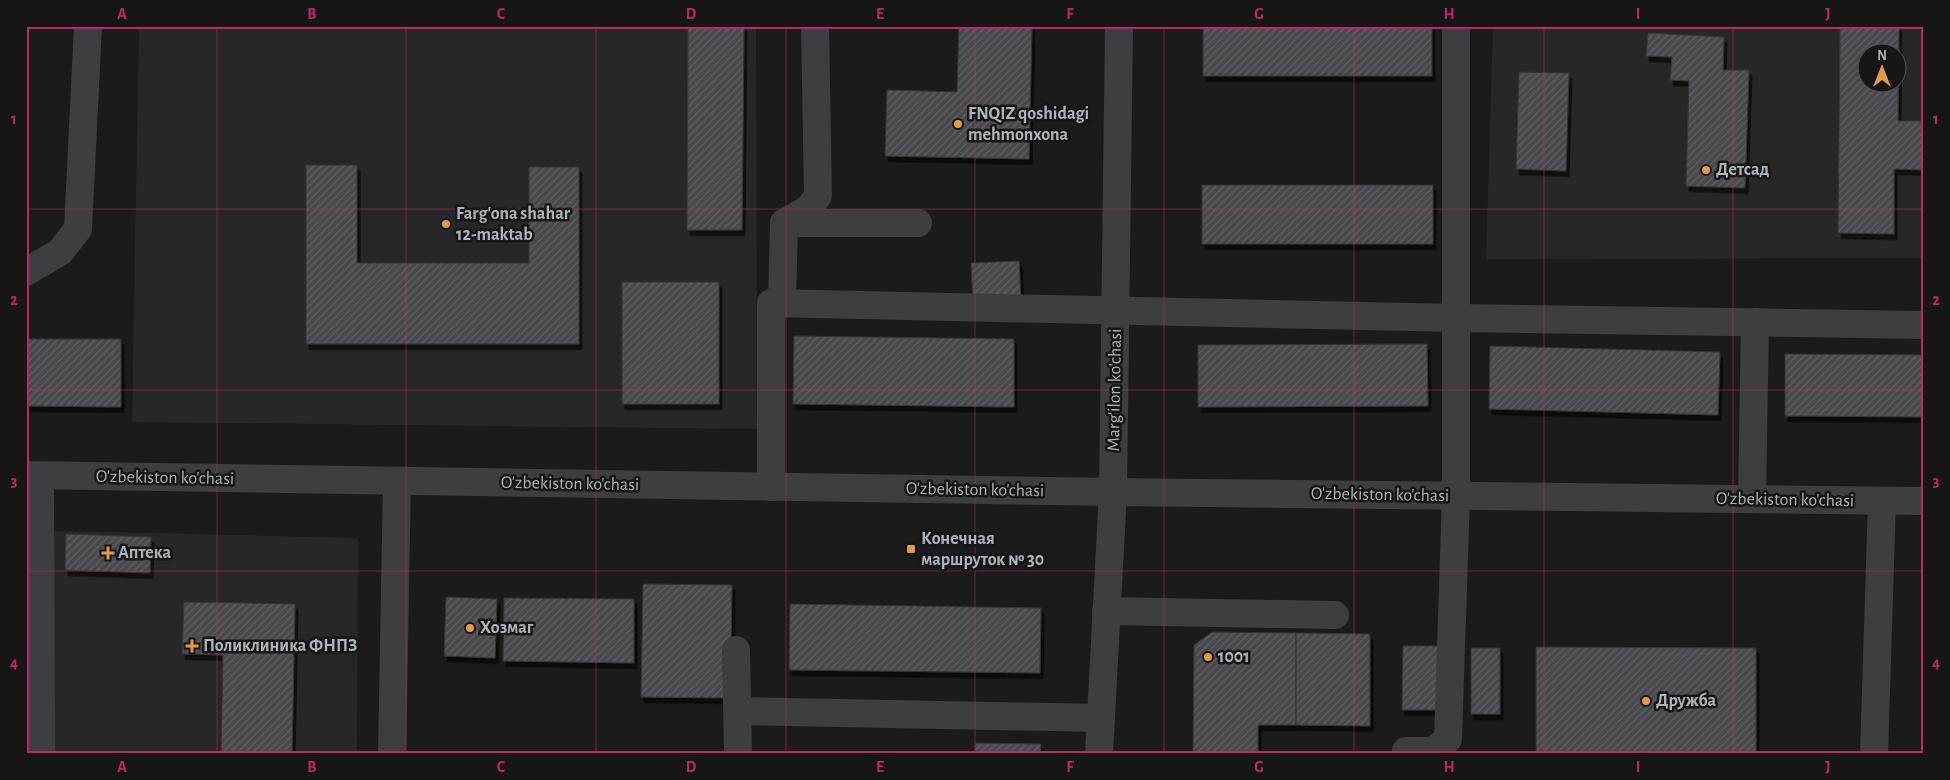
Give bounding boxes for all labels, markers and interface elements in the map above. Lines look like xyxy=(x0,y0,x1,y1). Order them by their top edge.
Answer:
text: A xyxy=(117,6,127,22)
text: B xyxy=(307,6,317,22)
text: C xyxy=(497,6,506,22)
text: D xyxy=(686,6,697,22)
text: E xyxy=(876,6,884,22)
text: F xyxy=(1066,6,1074,22)
text: G xyxy=(1254,6,1264,22)
text: H xyxy=(1443,6,1455,22)
text: I xyxy=(1636,6,1640,22)
text: J xyxy=(1825,6,1831,22)
north arrow xyxy=(1858,42,1908,92)
text: N xyxy=(1877,49,1887,63)
place label: FNQIZ qoshidagi mehmonxona xyxy=(968,105,1089,144)
text: 1 xyxy=(11,111,17,127)
text: 1 xyxy=(1933,111,1939,127)
marker: FNQIZ qoshidagi mehmonxona xyxy=(952,118,964,130)
place label: Детсад xyxy=(1716,161,1770,179)
marker: Детсад xyxy=(1700,164,1712,176)
place label: Farg'ona shahar 12-maktab xyxy=(456,205,571,244)
marker: Farg'ona shahar 12-maktab xyxy=(440,218,452,230)
text: 2 xyxy=(10,292,18,308)
text: 2 xyxy=(1932,292,1940,308)
street label: Marg'ilon ko'chasi xyxy=(1105,328,1125,452)
street label: O'zbekiston ko'chasi xyxy=(96,468,234,488)
text: 3 xyxy=(11,473,18,489)
text: 3 xyxy=(1933,473,1940,489)
street label: O'zbekiston ko'chasi xyxy=(501,474,639,494)
street label: O'zbekiston ko'chasi xyxy=(906,480,1044,500)
street label: O'zbekiston ko'chasi xyxy=(1311,485,1449,505)
street label: O'zbekiston ko'chasi xyxy=(1716,490,1854,510)
place label: Конечная маршруток № 30 xyxy=(921,530,1044,569)
marker: Конечная маршруток № 30 xyxy=(905,543,917,555)
place label: Аптека xyxy=(118,544,171,562)
marker: Аптека xyxy=(102,547,114,559)
place label: Хозмаг xyxy=(480,619,534,637)
marker: Хозмаг xyxy=(464,622,476,634)
place label: Поликлиника ФНПЗ xyxy=(203,637,358,655)
marker: Поликлиника ФНПЗ xyxy=(185,639,199,653)
place label: 1001 xyxy=(1218,648,1250,666)
marker: 1001 xyxy=(1202,651,1214,663)
text: 4 xyxy=(10,655,18,671)
text: 4 xyxy=(1932,655,1940,671)
place label: Дружба xyxy=(1656,692,1717,710)
marker: Дружба xyxy=(1640,695,1652,707)
text: A xyxy=(117,759,127,775)
text: B xyxy=(307,759,317,775)
text: C xyxy=(497,759,506,775)
text: D xyxy=(686,759,697,775)
text: E xyxy=(876,759,884,775)
text: F xyxy=(1066,759,1074,775)
text: G xyxy=(1254,759,1264,775)
text: H xyxy=(1443,759,1455,775)
text: I xyxy=(1636,759,1640,775)
text: J xyxy=(1825,759,1831,775)

